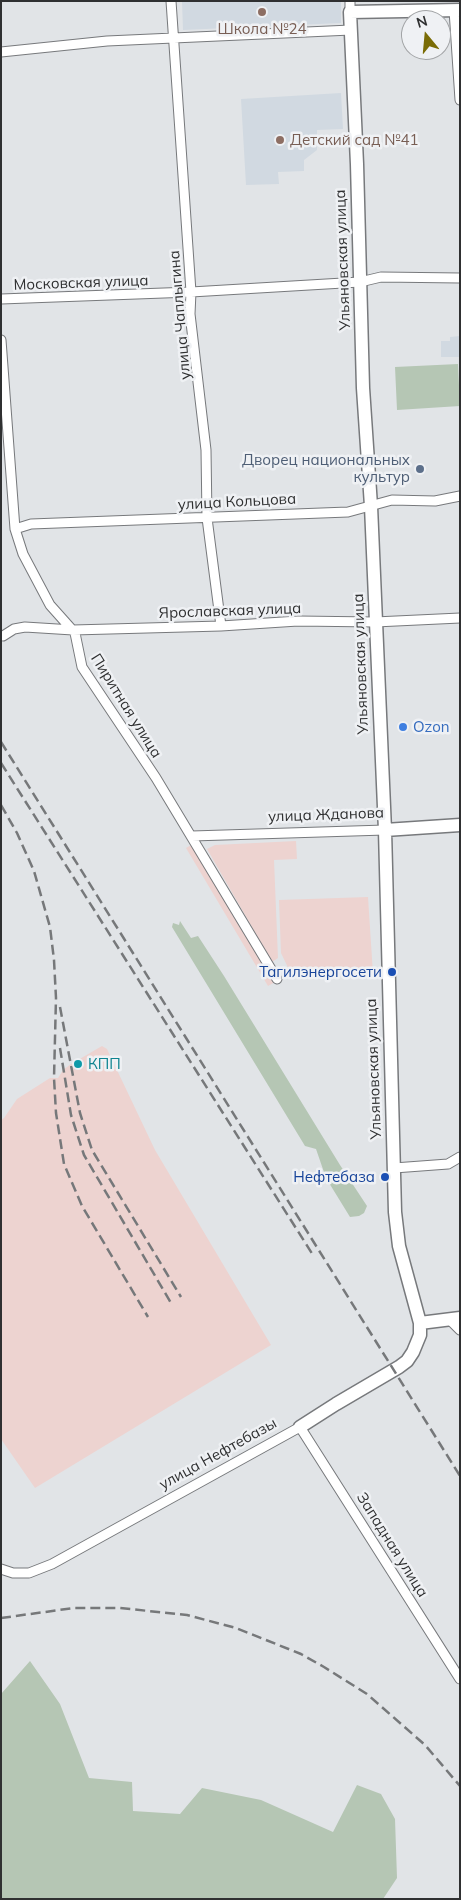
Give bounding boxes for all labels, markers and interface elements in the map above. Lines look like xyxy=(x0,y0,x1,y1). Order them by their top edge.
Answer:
marker: Школа №24 xyxy=(256,6,268,18)
north arrow xyxy=(401,10,451,60)
text: N xyxy=(414,11,430,32)
place label: Школа №24 xyxy=(217,20,307,38)
place label: Детский сад №41 xyxy=(290,131,419,149)
marker: Детский сад №41 xyxy=(274,134,286,146)
street label: Ульяновская улица xyxy=(332,189,354,331)
street label: улица Чаплыгина xyxy=(165,250,195,380)
street label: Московская улица xyxy=(13,272,149,294)
place label: Дворец национальных культур xyxy=(242,451,410,486)
marker: Дворец национальных культур xyxy=(414,463,426,475)
street label: улица Кольцова xyxy=(177,490,297,514)
street label: Ульяновская улица xyxy=(350,593,372,735)
street label: Ярославская улица xyxy=(158,600,302,622)
street label: Пиритная улица xyxy=(87,651,165,761)
place label: Ozon xyxy=(413,718,450,736)
marker: Ozon xyxy=(397,721,409,733)
street label: улица Жданова xyxy=(268,804,384,826)
place label: Тагилэнергосети xyxy=(259,963,382,981)
marker: Тагилэнергосети xyxy=(386,966,398,978)
street label: Ульяновская улица xyxy=(363,998,385,1140)
place label: КПП xyxy=(88,1055,121,1073)
marker: КПП xyxy=(72,1058,84,1070)
place label: Нефтебаза xyxy=(293,1168,375,1186)
marker: Нефтебаза xyxy=(379,1171,391,1183)
street label: улица Нефтебазы xyxy=(156,1414,280,1494)
street label: Западная улица xyxy=(353,1489,431,1601)

